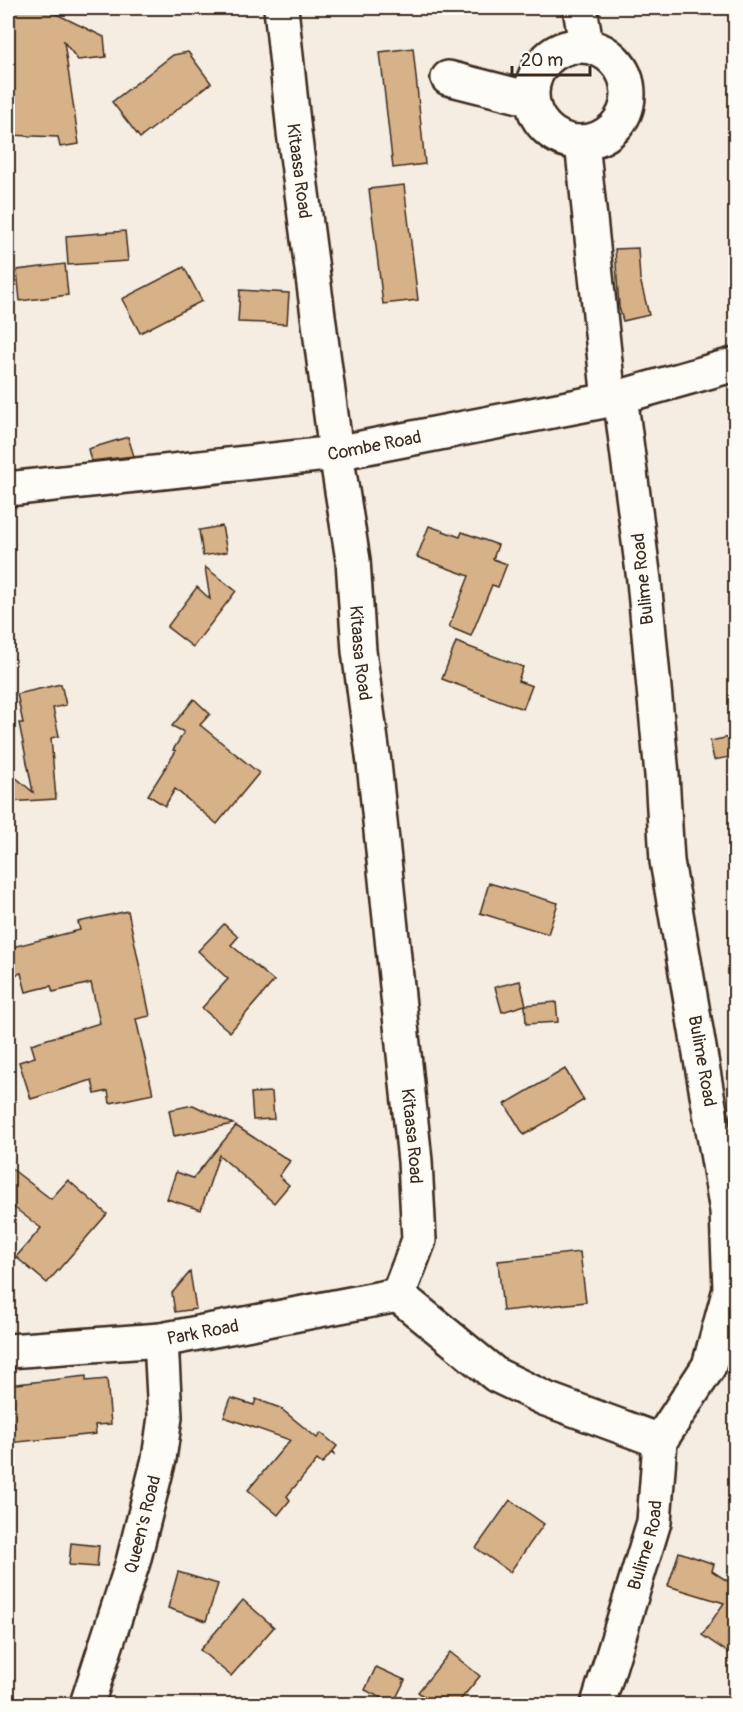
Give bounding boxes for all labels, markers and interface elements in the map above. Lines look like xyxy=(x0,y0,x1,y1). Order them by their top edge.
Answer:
scale bar xyxy=(512,39,590,77)
text: 20 m xyxy=(521,49,563,72)
street label: Kitaasa Road xyxy=(282,122,317,220)
street label: Combe Road xyxy=(326,425,423,465)
street label: Bulime Road xyxy=(627,532,659,626)
street label: Kitaasa Road xyxy=(345,605,377,702)
street label: Bulime Road xyxy=(683,1014,721,1108)
street label: Kitaasa Road xyxy=(396,1087,428,1184)
street label: Park Road xyxy=(165,1314,241,1350)
street label: Queen's Road xyxy=(119,1473,166,1576)
street label: Bulime Road xyxy=(622,1499,667,1593)

